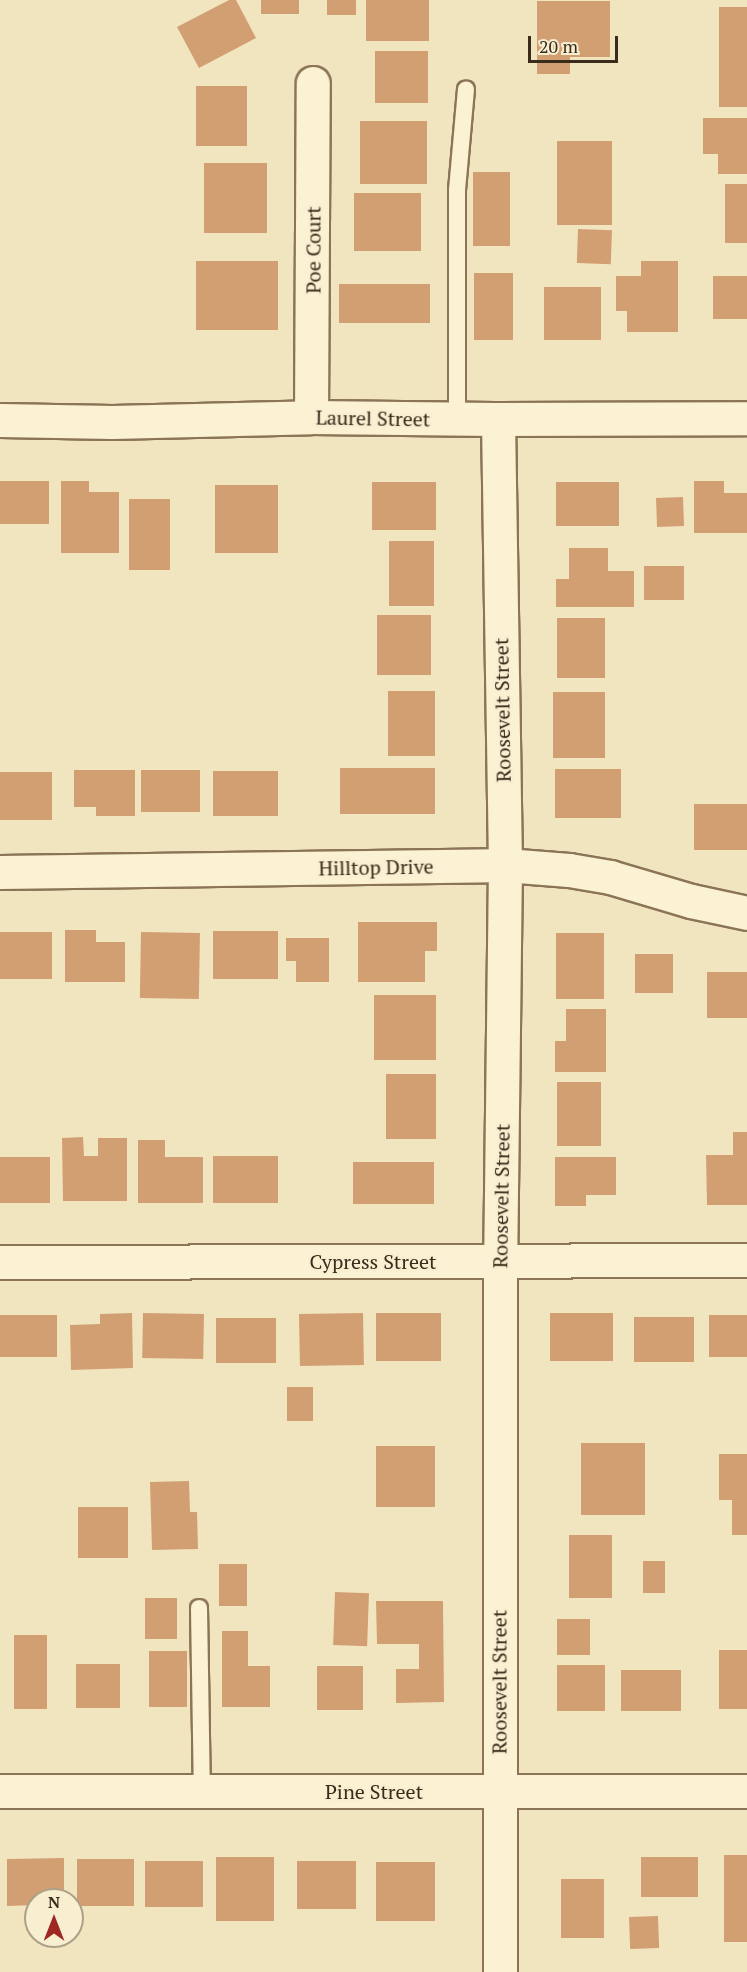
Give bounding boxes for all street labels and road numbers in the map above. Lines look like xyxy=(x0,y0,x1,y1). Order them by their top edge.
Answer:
street label: Poe Court xyxy=(301,206,325,294)
street label: Laurel Street xyxy=(316,405,430,431)
street label: Roosevelt Street xyxy=(489,638,515,782)
street label: Hilltop Drive xyxy=(318,854,434,880)
street label: Roosevelt Street xyxy=(488,1124,514,1268)
street label: Cypress Street xyxy=(310,1249,436,1273)
street label: Roosevelt Street xyxy=(487,1610,511,1754)
street label: Pine Street xyxy=(325,1779,423,1803)

